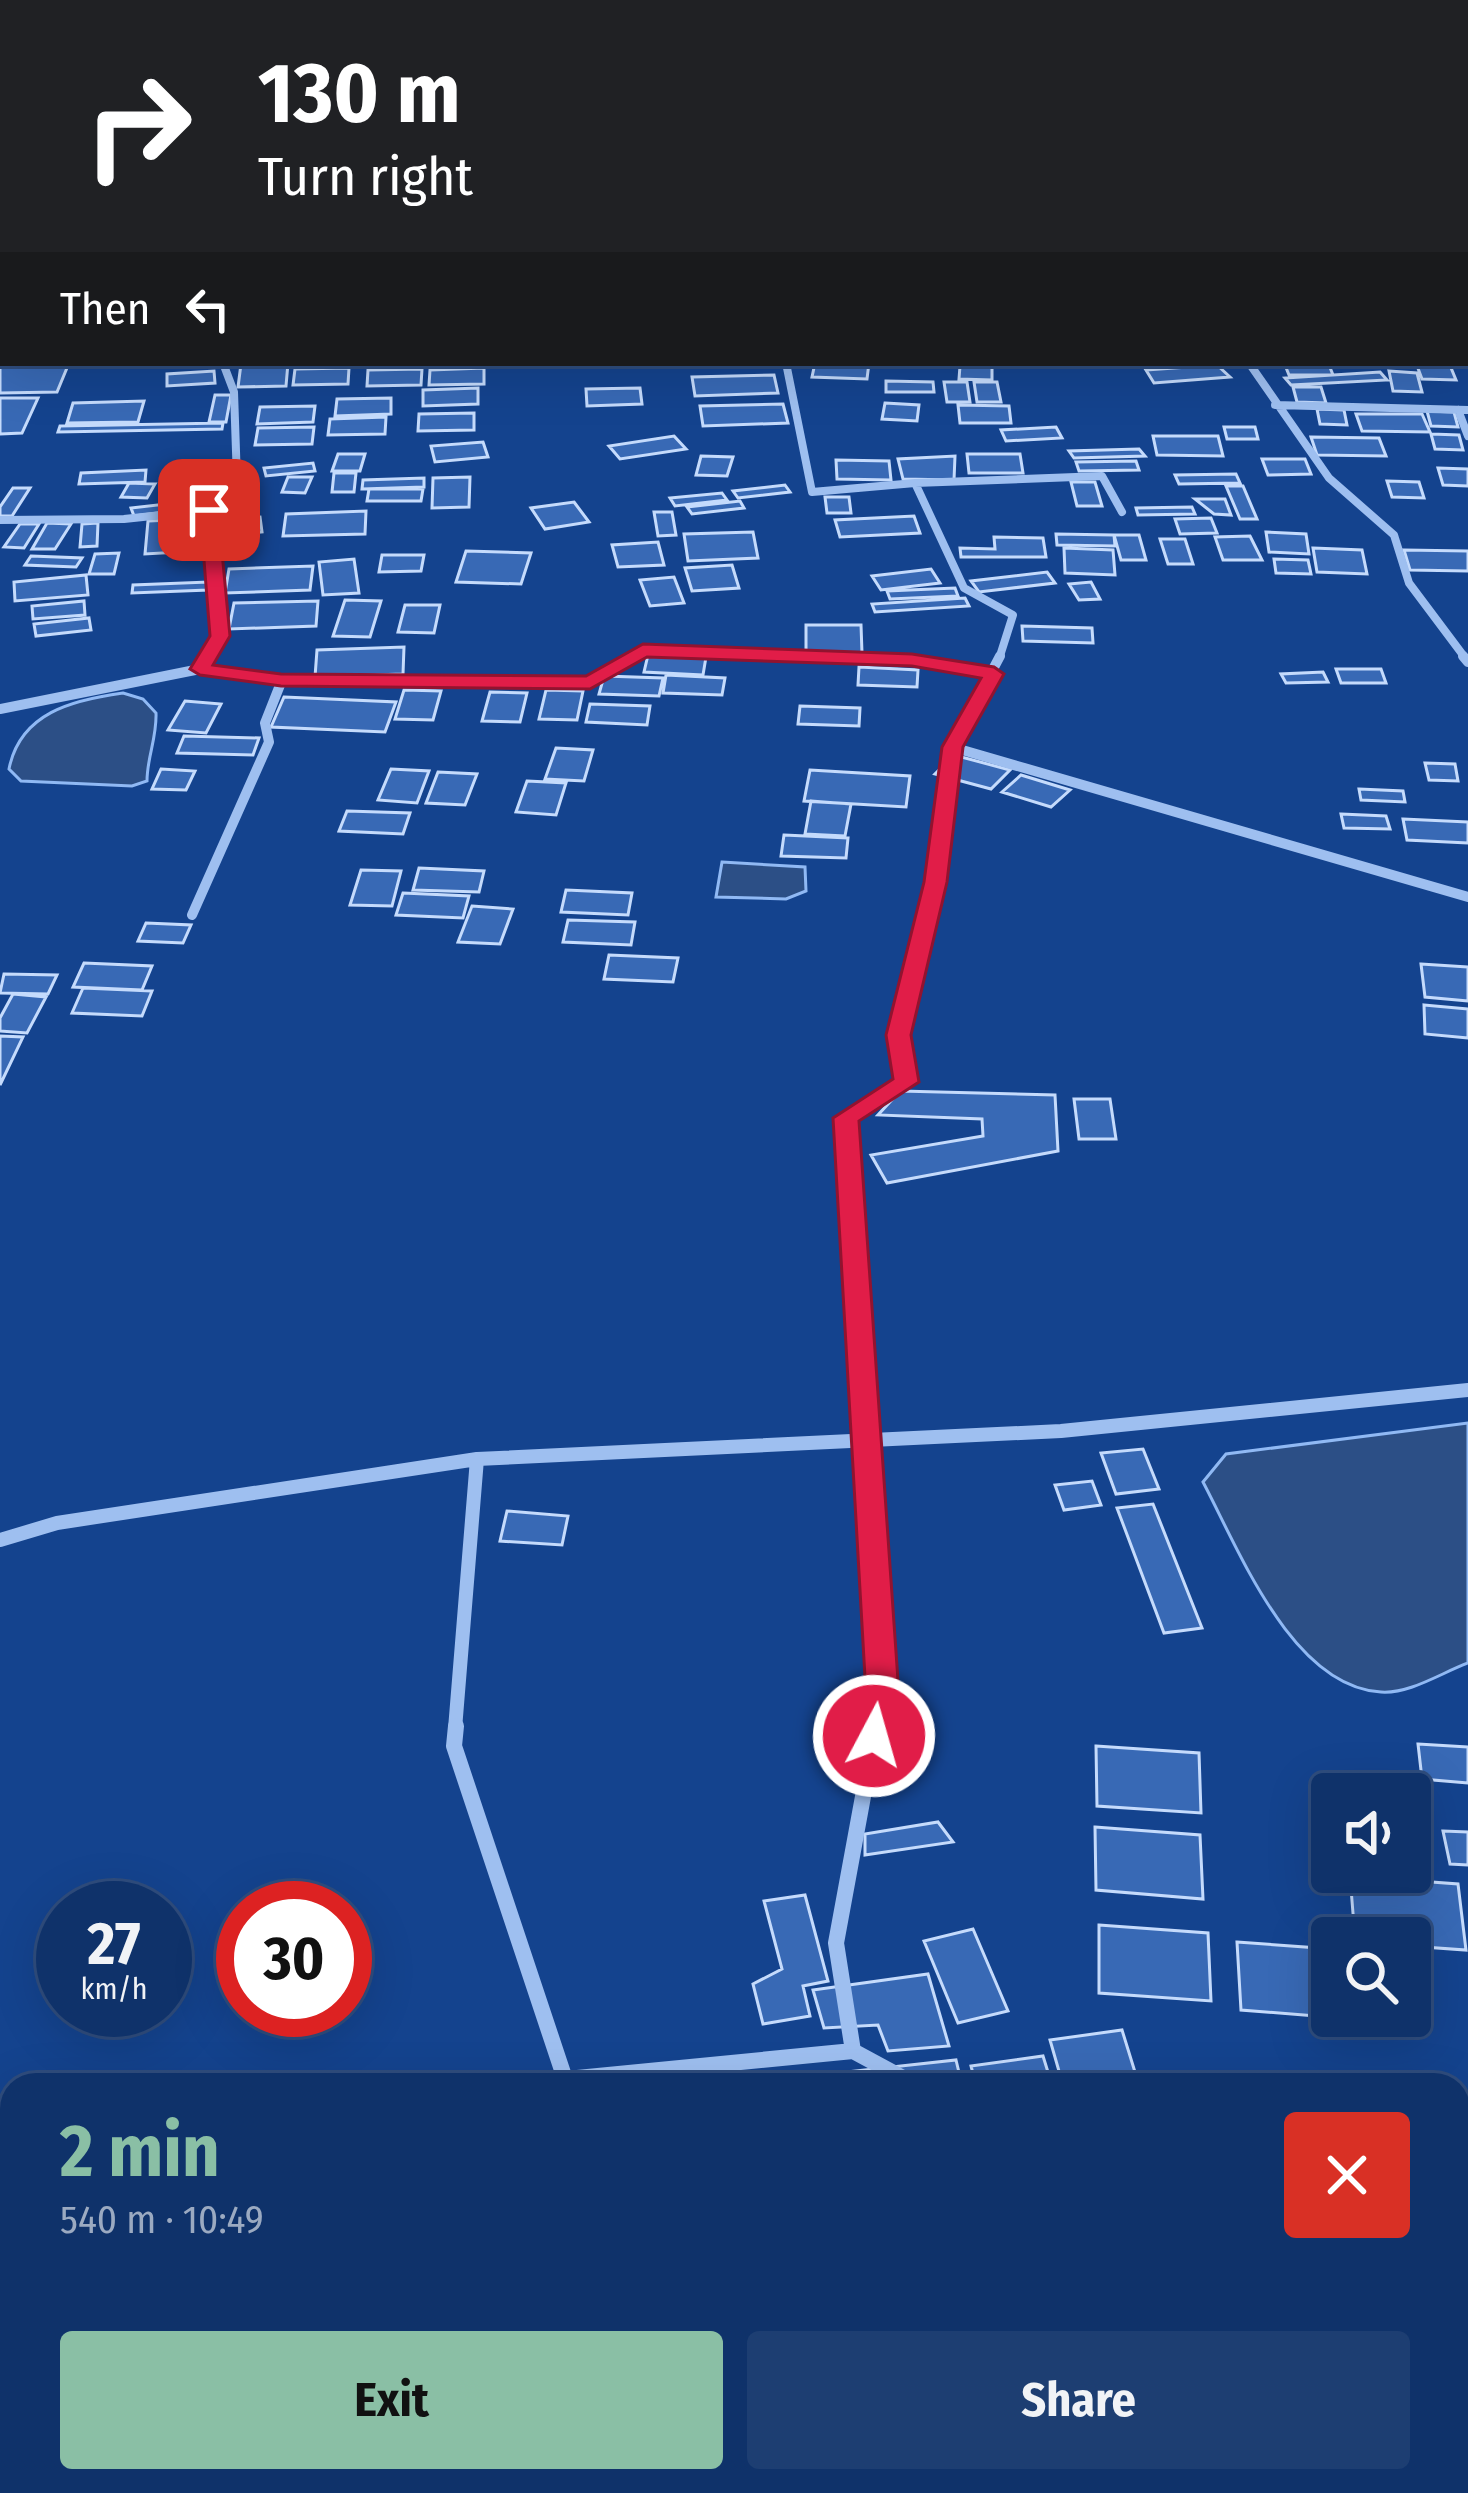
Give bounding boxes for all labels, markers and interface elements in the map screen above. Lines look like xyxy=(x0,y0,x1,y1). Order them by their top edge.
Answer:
text: 130 m xyxy=(258,43,461,144)
icon: right xyxy=(60,48,216,204)
text: Turn right xyxy=(258,145,473,209)
icon: left xyxy=(175,276,241,342)
text: Then xyxy=(60,282,151,336)
pin xyxy=(158,459,260,561)
icon: arrive xyxy=(176,477,242,543)
position arrow xyxy=(811,1673,937,1799)
map controls xyxy=(1311,1773,1431,2037)
button: sound xyxy=(1311,1773,1431,1893)
speed limit sign: 30 xyxy=(216,1881,372,2037)
text: 27 xyxy=(87,1908,141,1980)
button: search xyxy=(1311,1917,1431,2037)
text: km/h xyxy=(81,1971,147,2007)
text: 2 min xyxy=(60,2109,220,2195)
button: close xyxy=(1284,2112,1410,2238)
text: 540 m · 10:49 xyxy=(60,2197,264,2243)
button: Exit xyxy=(60,2331,723,2469)
button: Share xyxy=(747,2331,1410,2469)

